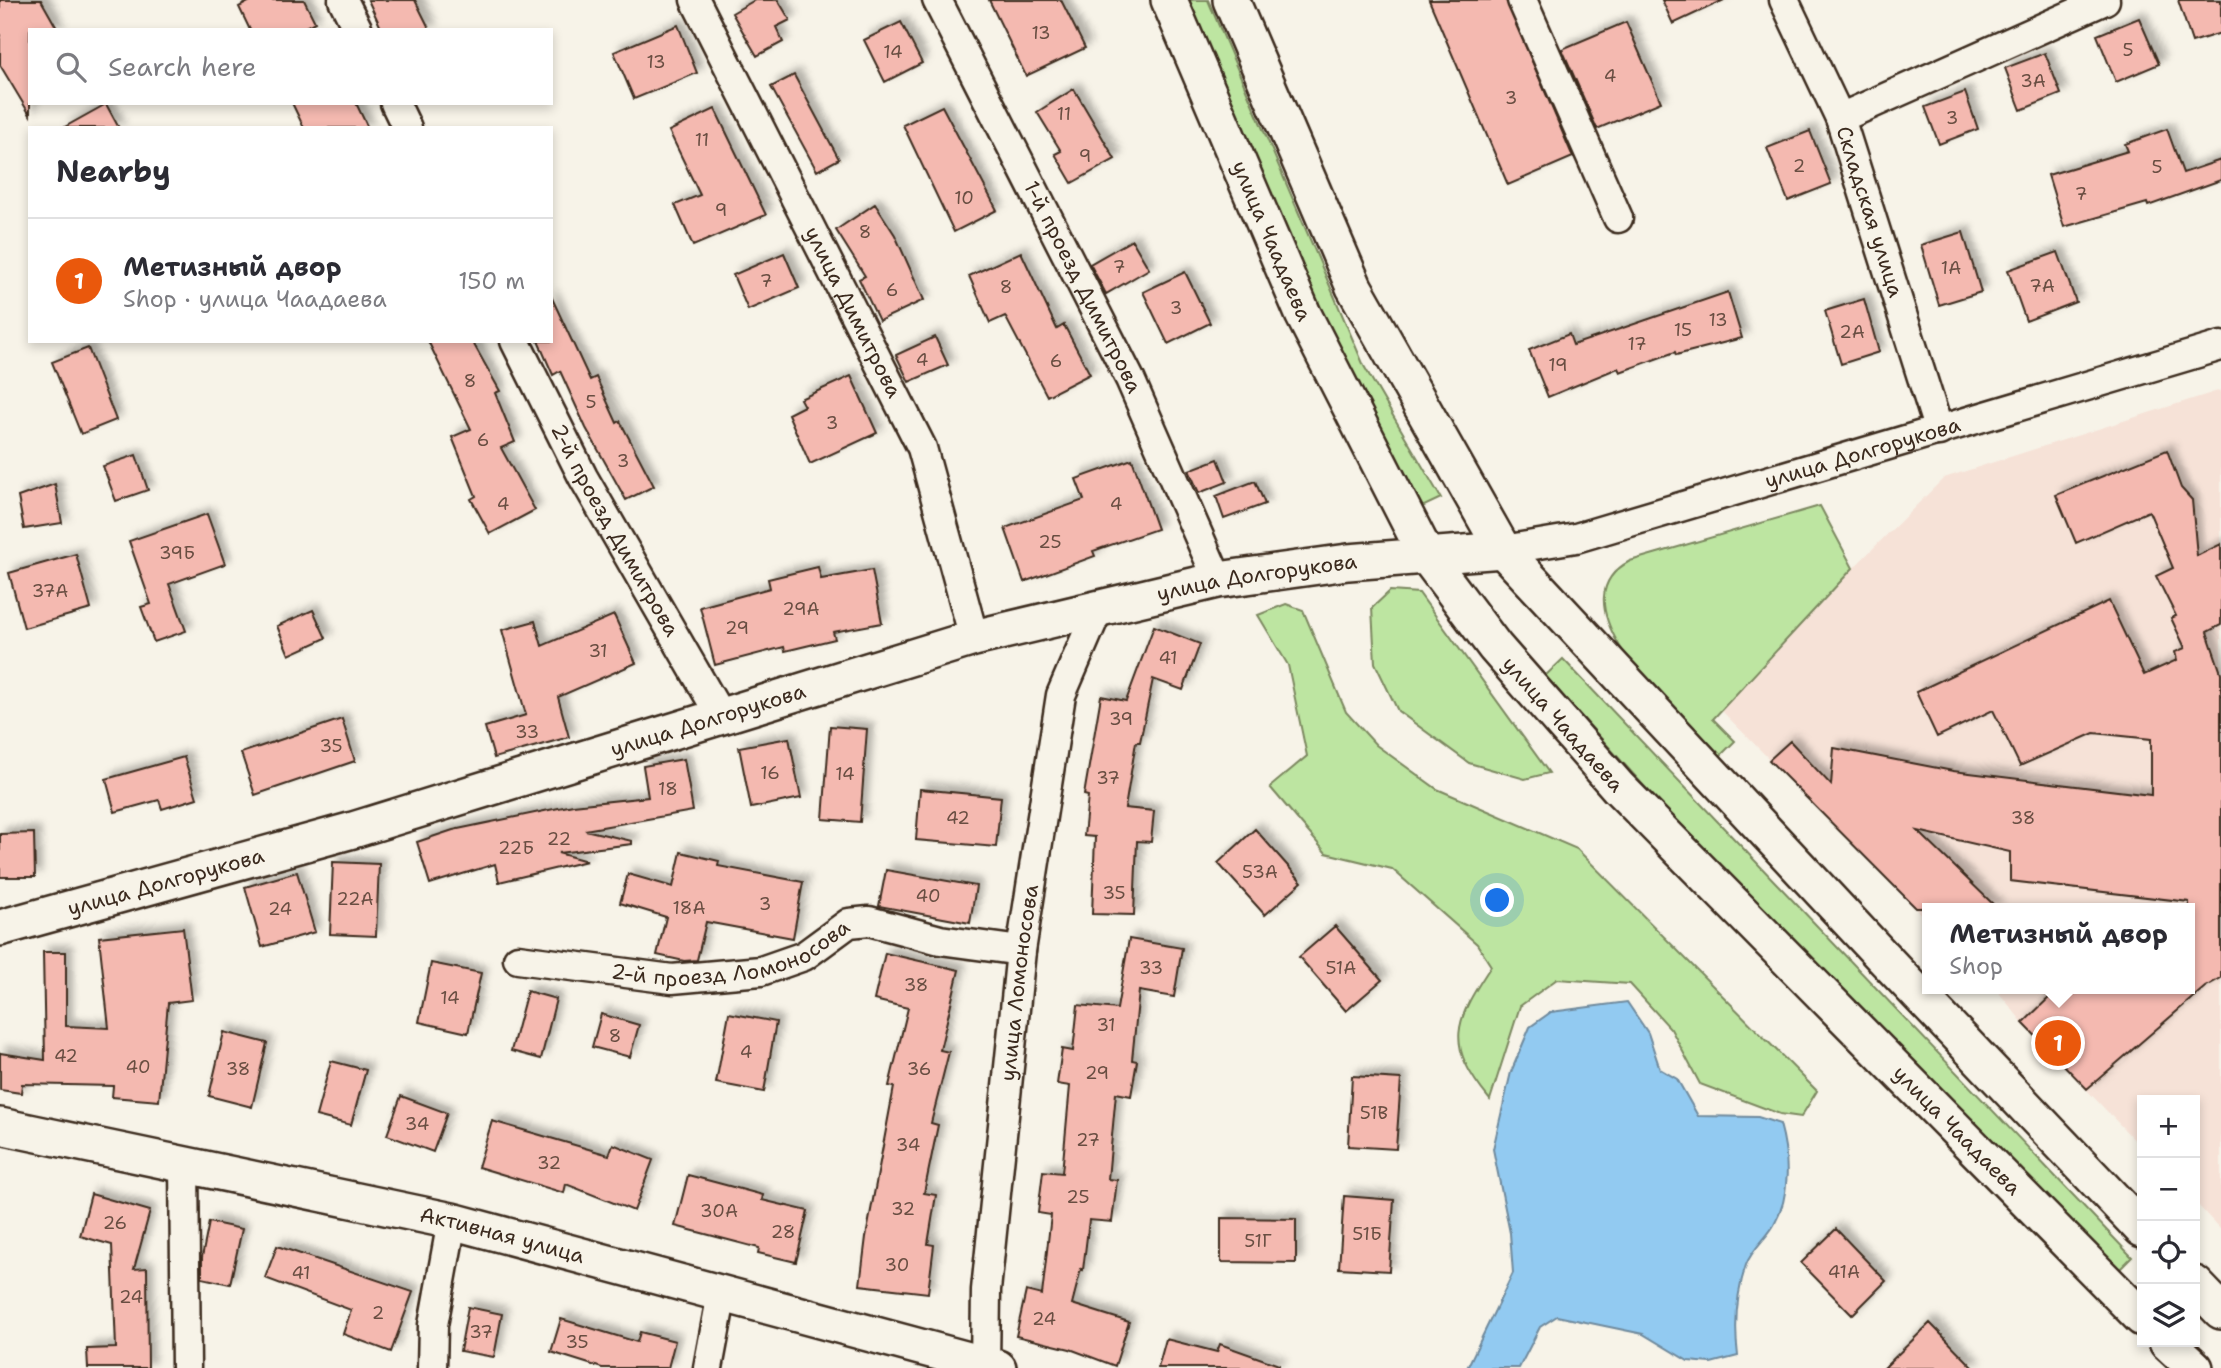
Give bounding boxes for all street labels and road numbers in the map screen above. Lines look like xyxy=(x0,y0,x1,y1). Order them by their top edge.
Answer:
street label: Складская улица xyxy=(1829,123,1910,301)
street label: улица Чаадаева xyxy=(1225,157,1318,325)
street label: 1-й проезд Димитрова xyxy=(1017,176,1148,398)
street label: улица Димитрова xyxy=(798,222,908,403)
street label: улица Долгорукова xyxy=(1761,410,1964,495)
street label: 2-й проезд Димитрова xyxy=(545,419,686,642)
street label: улица Долгорукова xyxy=(1154,547,1358,608)
street label: улица Чаадаева xyxy=(1496,651,1630,798)
street label: улица Долгорукова xyxy=(607,677,809,764)
street label: улица Долгорукова xyxy=(64,841,267,923)
street label: улица Ломоносова xyxy=(994,882,1045,1083)
street label: 2-й проезд Ломоносова xyxy=(610,913,855,994)
street label: улица Чаадаева xyxy=(1887,1060,2027,1201)
street label: Активная улица xyxy=(417,1201,588,1270)

